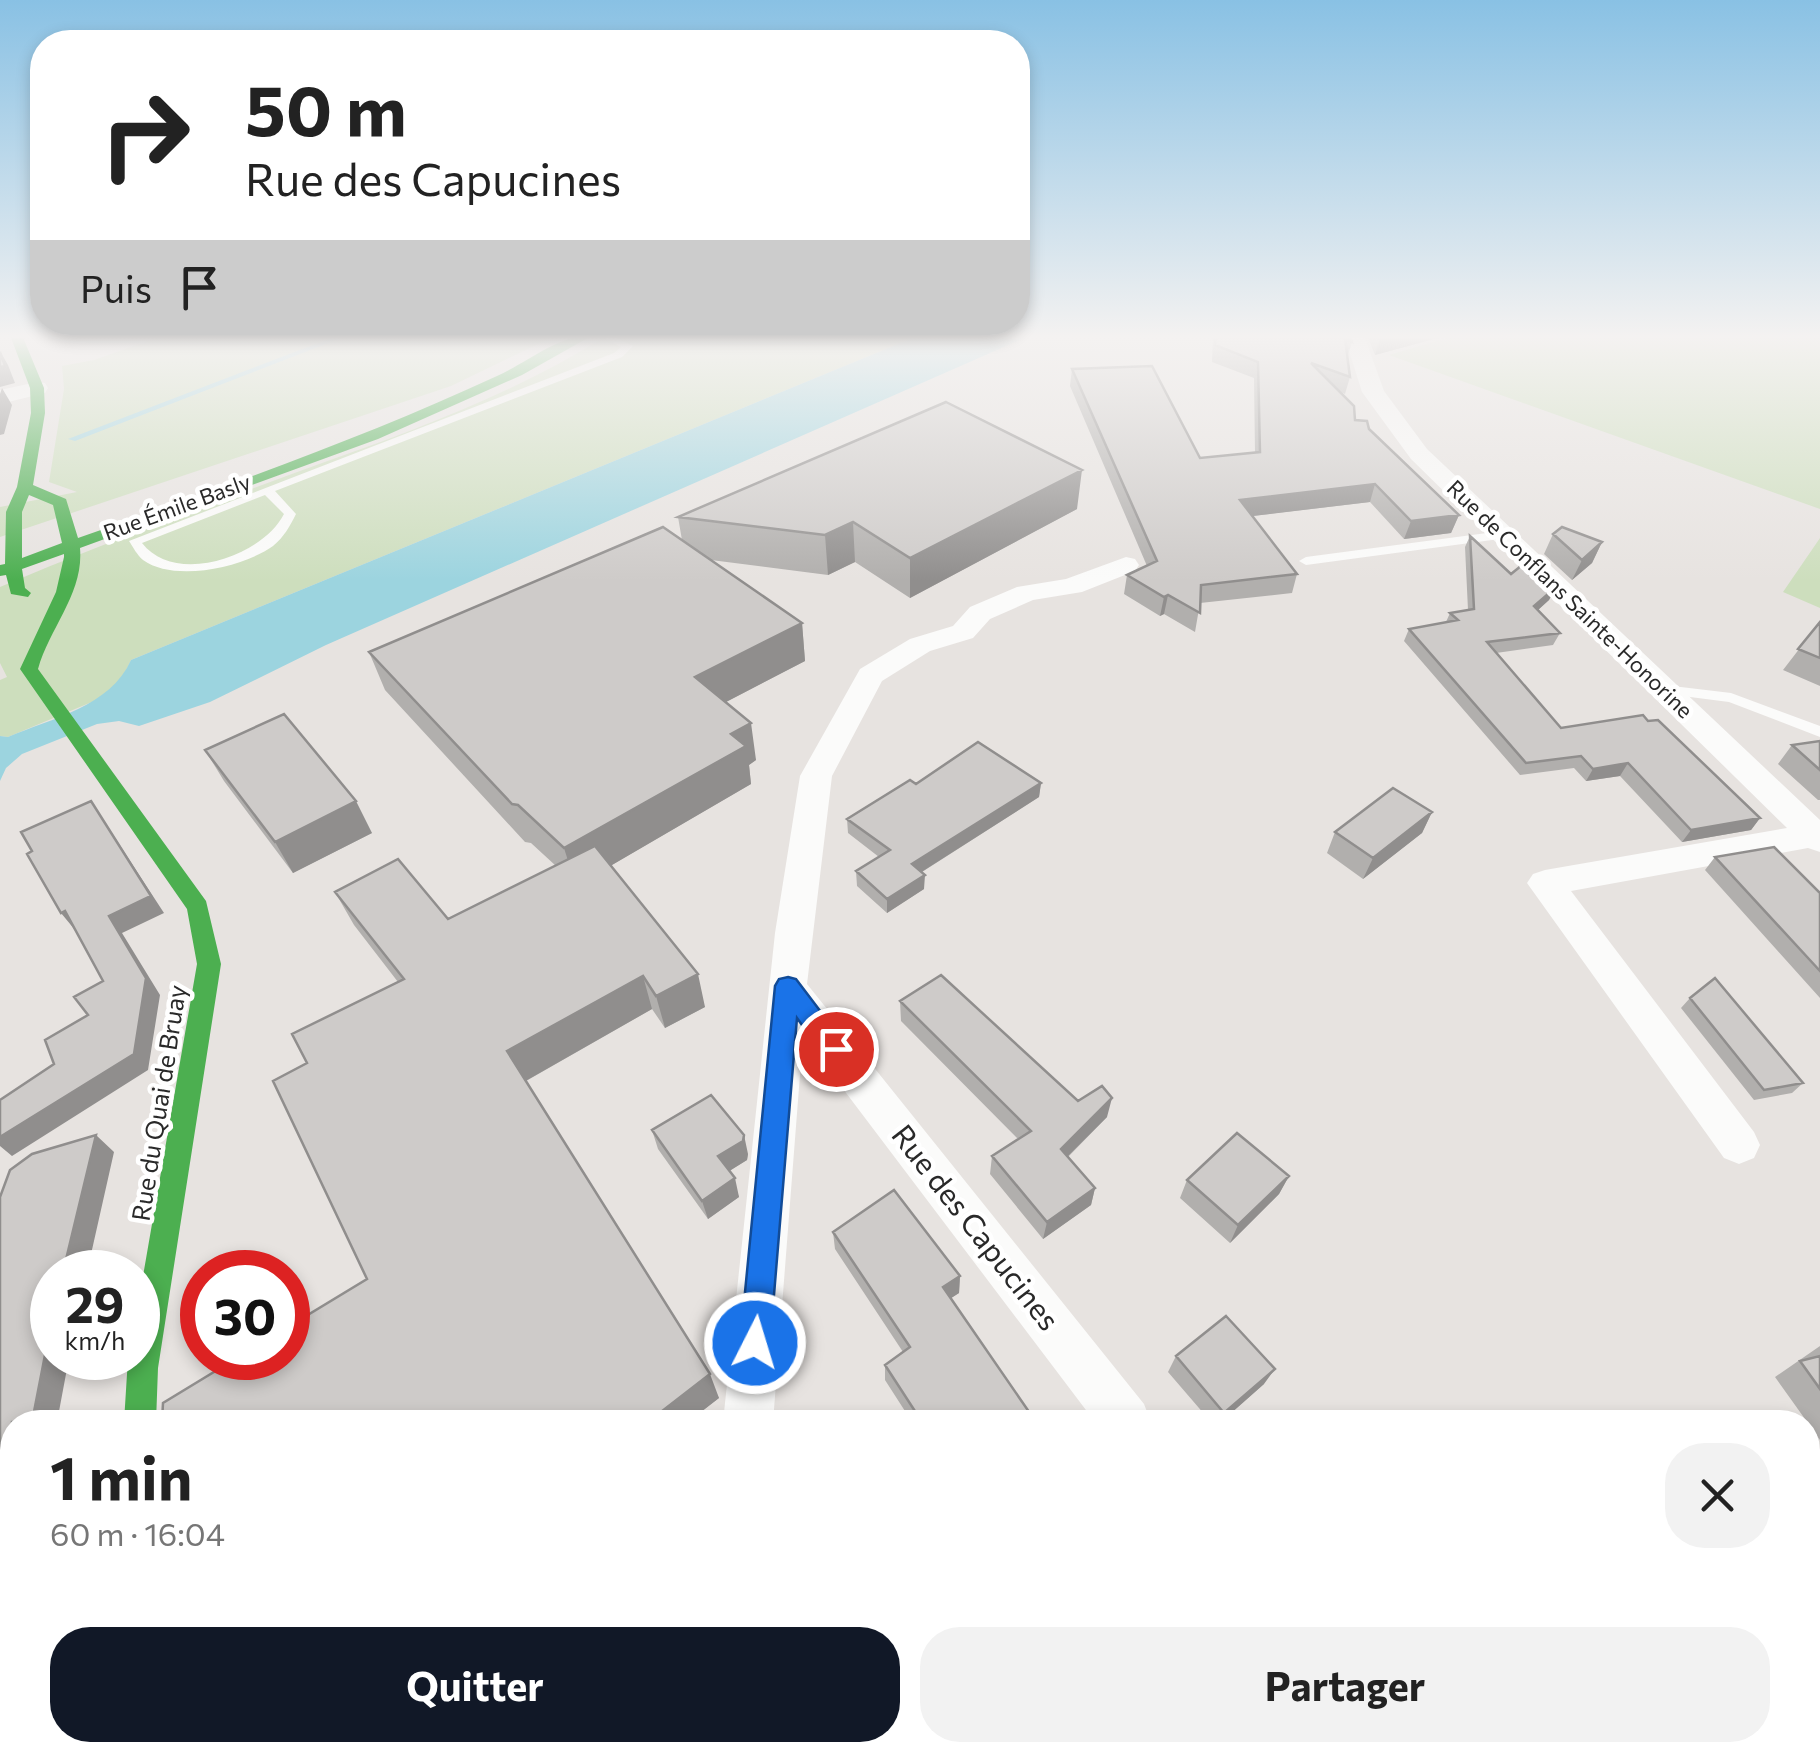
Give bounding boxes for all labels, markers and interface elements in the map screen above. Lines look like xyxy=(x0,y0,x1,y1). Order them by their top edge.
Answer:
text: 50 m xyxy=(245,65,407,150)
icon: right xyxy=(80,70,210,200)
text: Rue des Capucines xyxy=(245,150,621,205)
icon: arrive xyxy=(172,260,227,315)
text: Puis xyxy=(80,264,152,311)
street label: Rue Émile Basly xyxy=(100,467,254,546)
street label: Rue de Conflans Sainte-Honorine xyxy=(1442,474,1699,723)
street label: Rue du Quai de Bruay xyxy=(125,983,192,1223)
pin xyxy=(794,1007,879,1092)
icon: arrive xyxy=(809,1022,864,1077)
street label: Rue des Capucines xyxy=(885,1116,1069,1337)
speed limit sign: 30 xyxy=(180,1250,310,1380)
text: 29 xyxy=(65,1272,124,1333)
position arrow xyxy=(703,1291,807,1395)
text: km/h xyxy=(65,1325,125,1355)
text: 1 min xyxy=(50,1439,192,1512)
button: close xyxy=(1665,1443,1770,1548)
text: 60 m · 16:04 xyxy=(50,1513,225,1553)
button: Quitter xyxy=(50,1627,900,1742)
button: Partager xyxy=(920,1627,1770,1742)

